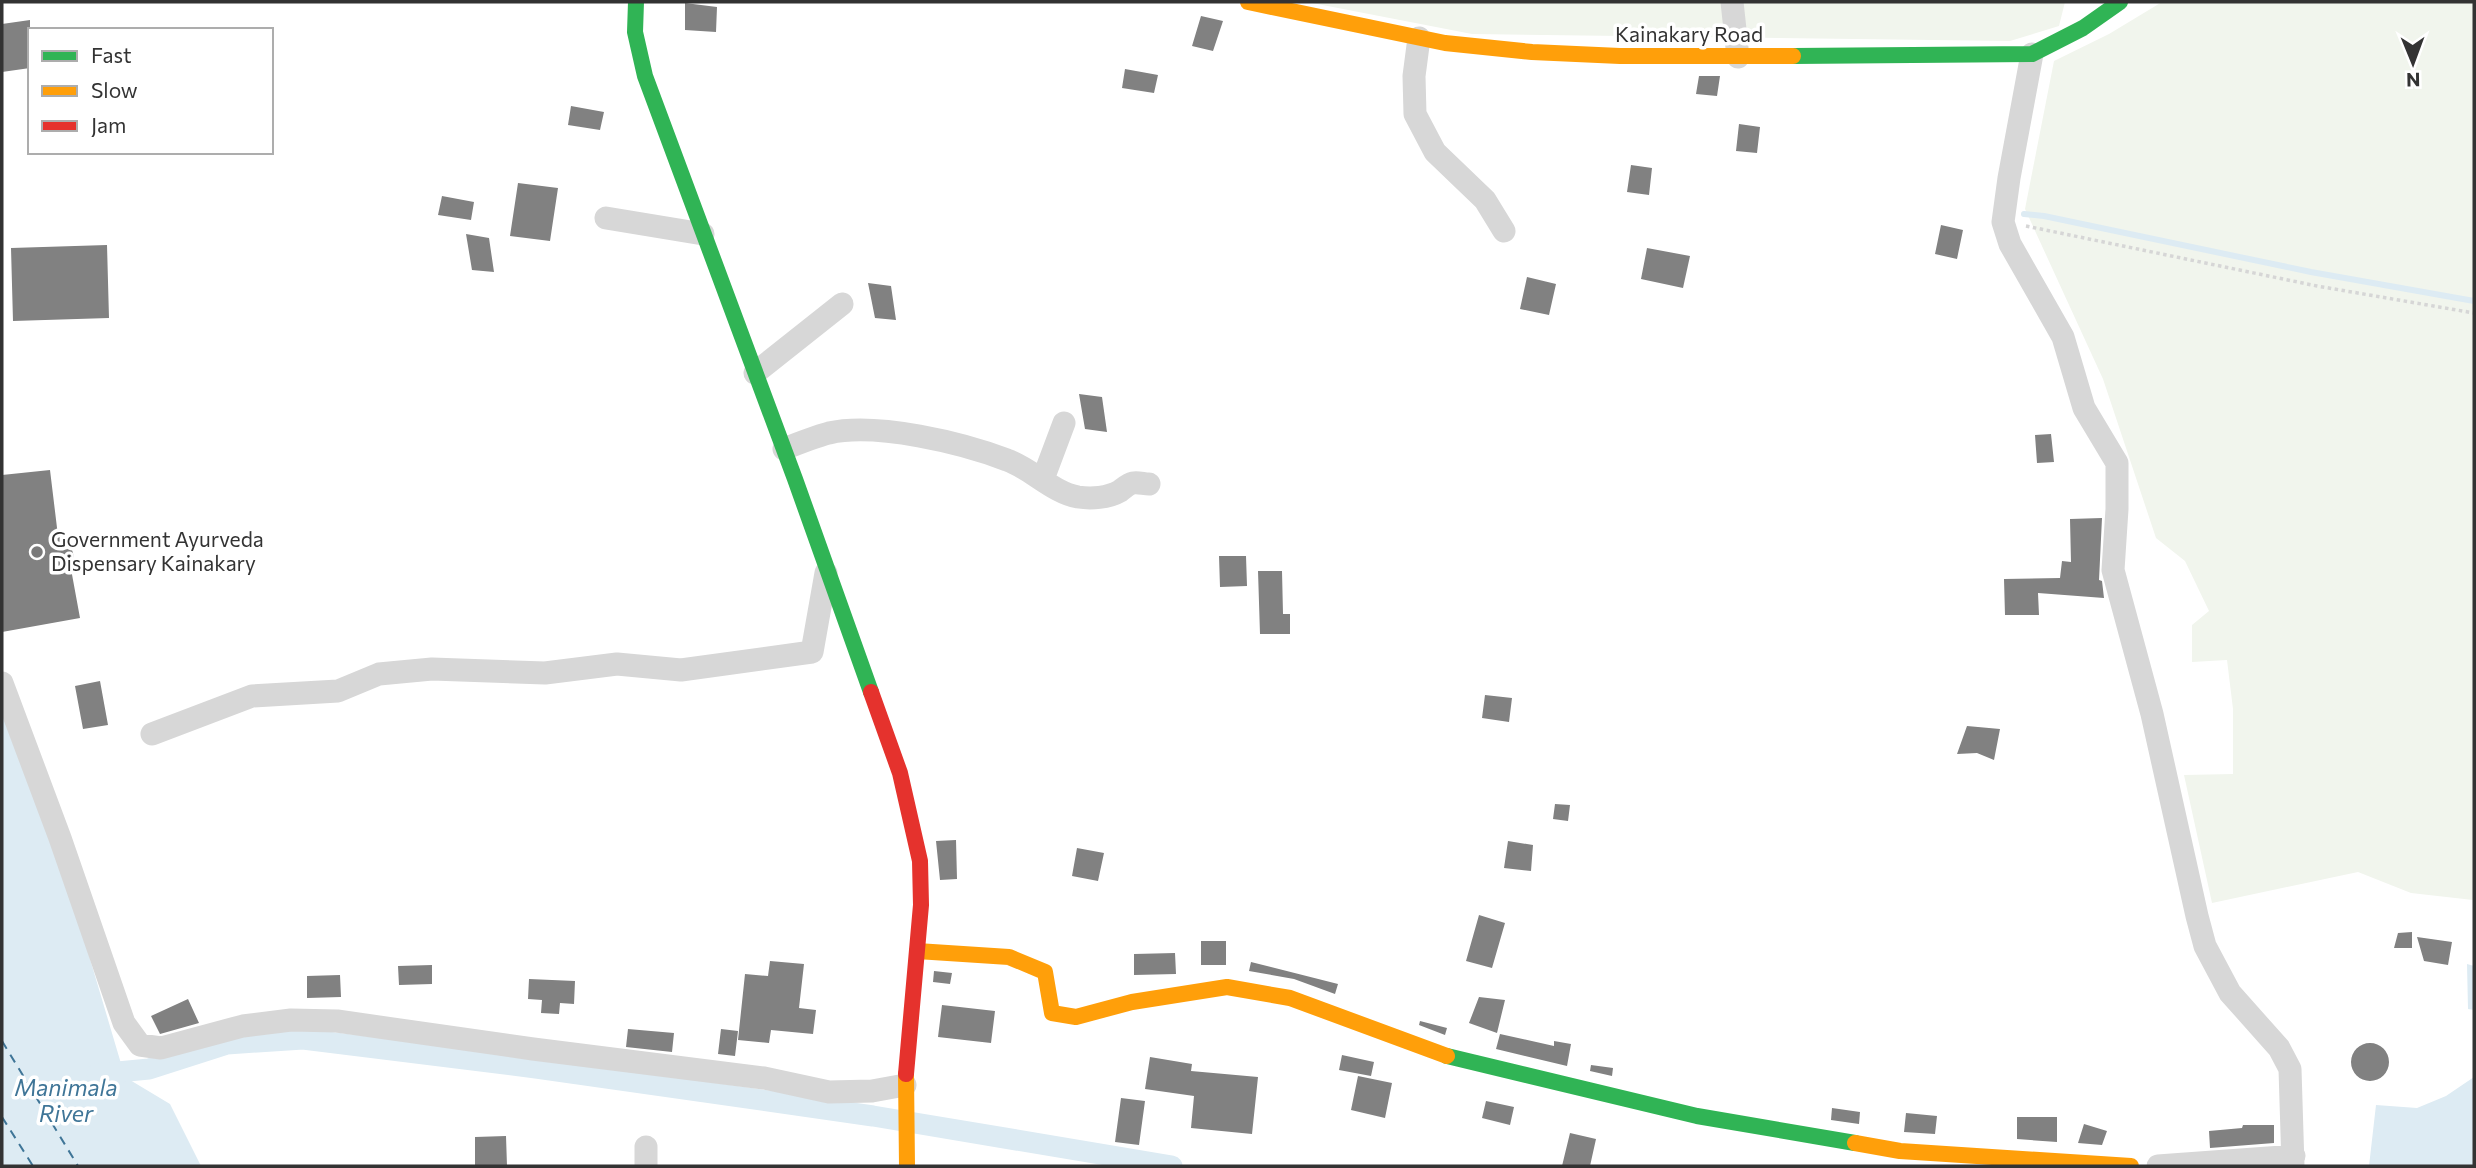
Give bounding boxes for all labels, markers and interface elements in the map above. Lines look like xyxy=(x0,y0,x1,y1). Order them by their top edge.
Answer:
street label: Kainakary Road xyxy=(1615,21,1763,46)
legend xyxy=(28,28,273,154)
north arrow xyxy=(2378,28,2448,98)
text: Fast xyxy=(91,42,132,67)
text: N xyxy=(2406,69,2421,92)
text: Slow xyxy=(91,77,138,102)
text: Jam xyxy=(91,112,126,137)
place label: Government Ayurveda Dispensary Kainakary xyxy=(51,526,264,575)
marker: Government Ayurveda Dispensary Kainakary xyxy=(29,544,45,560)
water label: Manimala River xyxy=(15,1073,117,1127)

